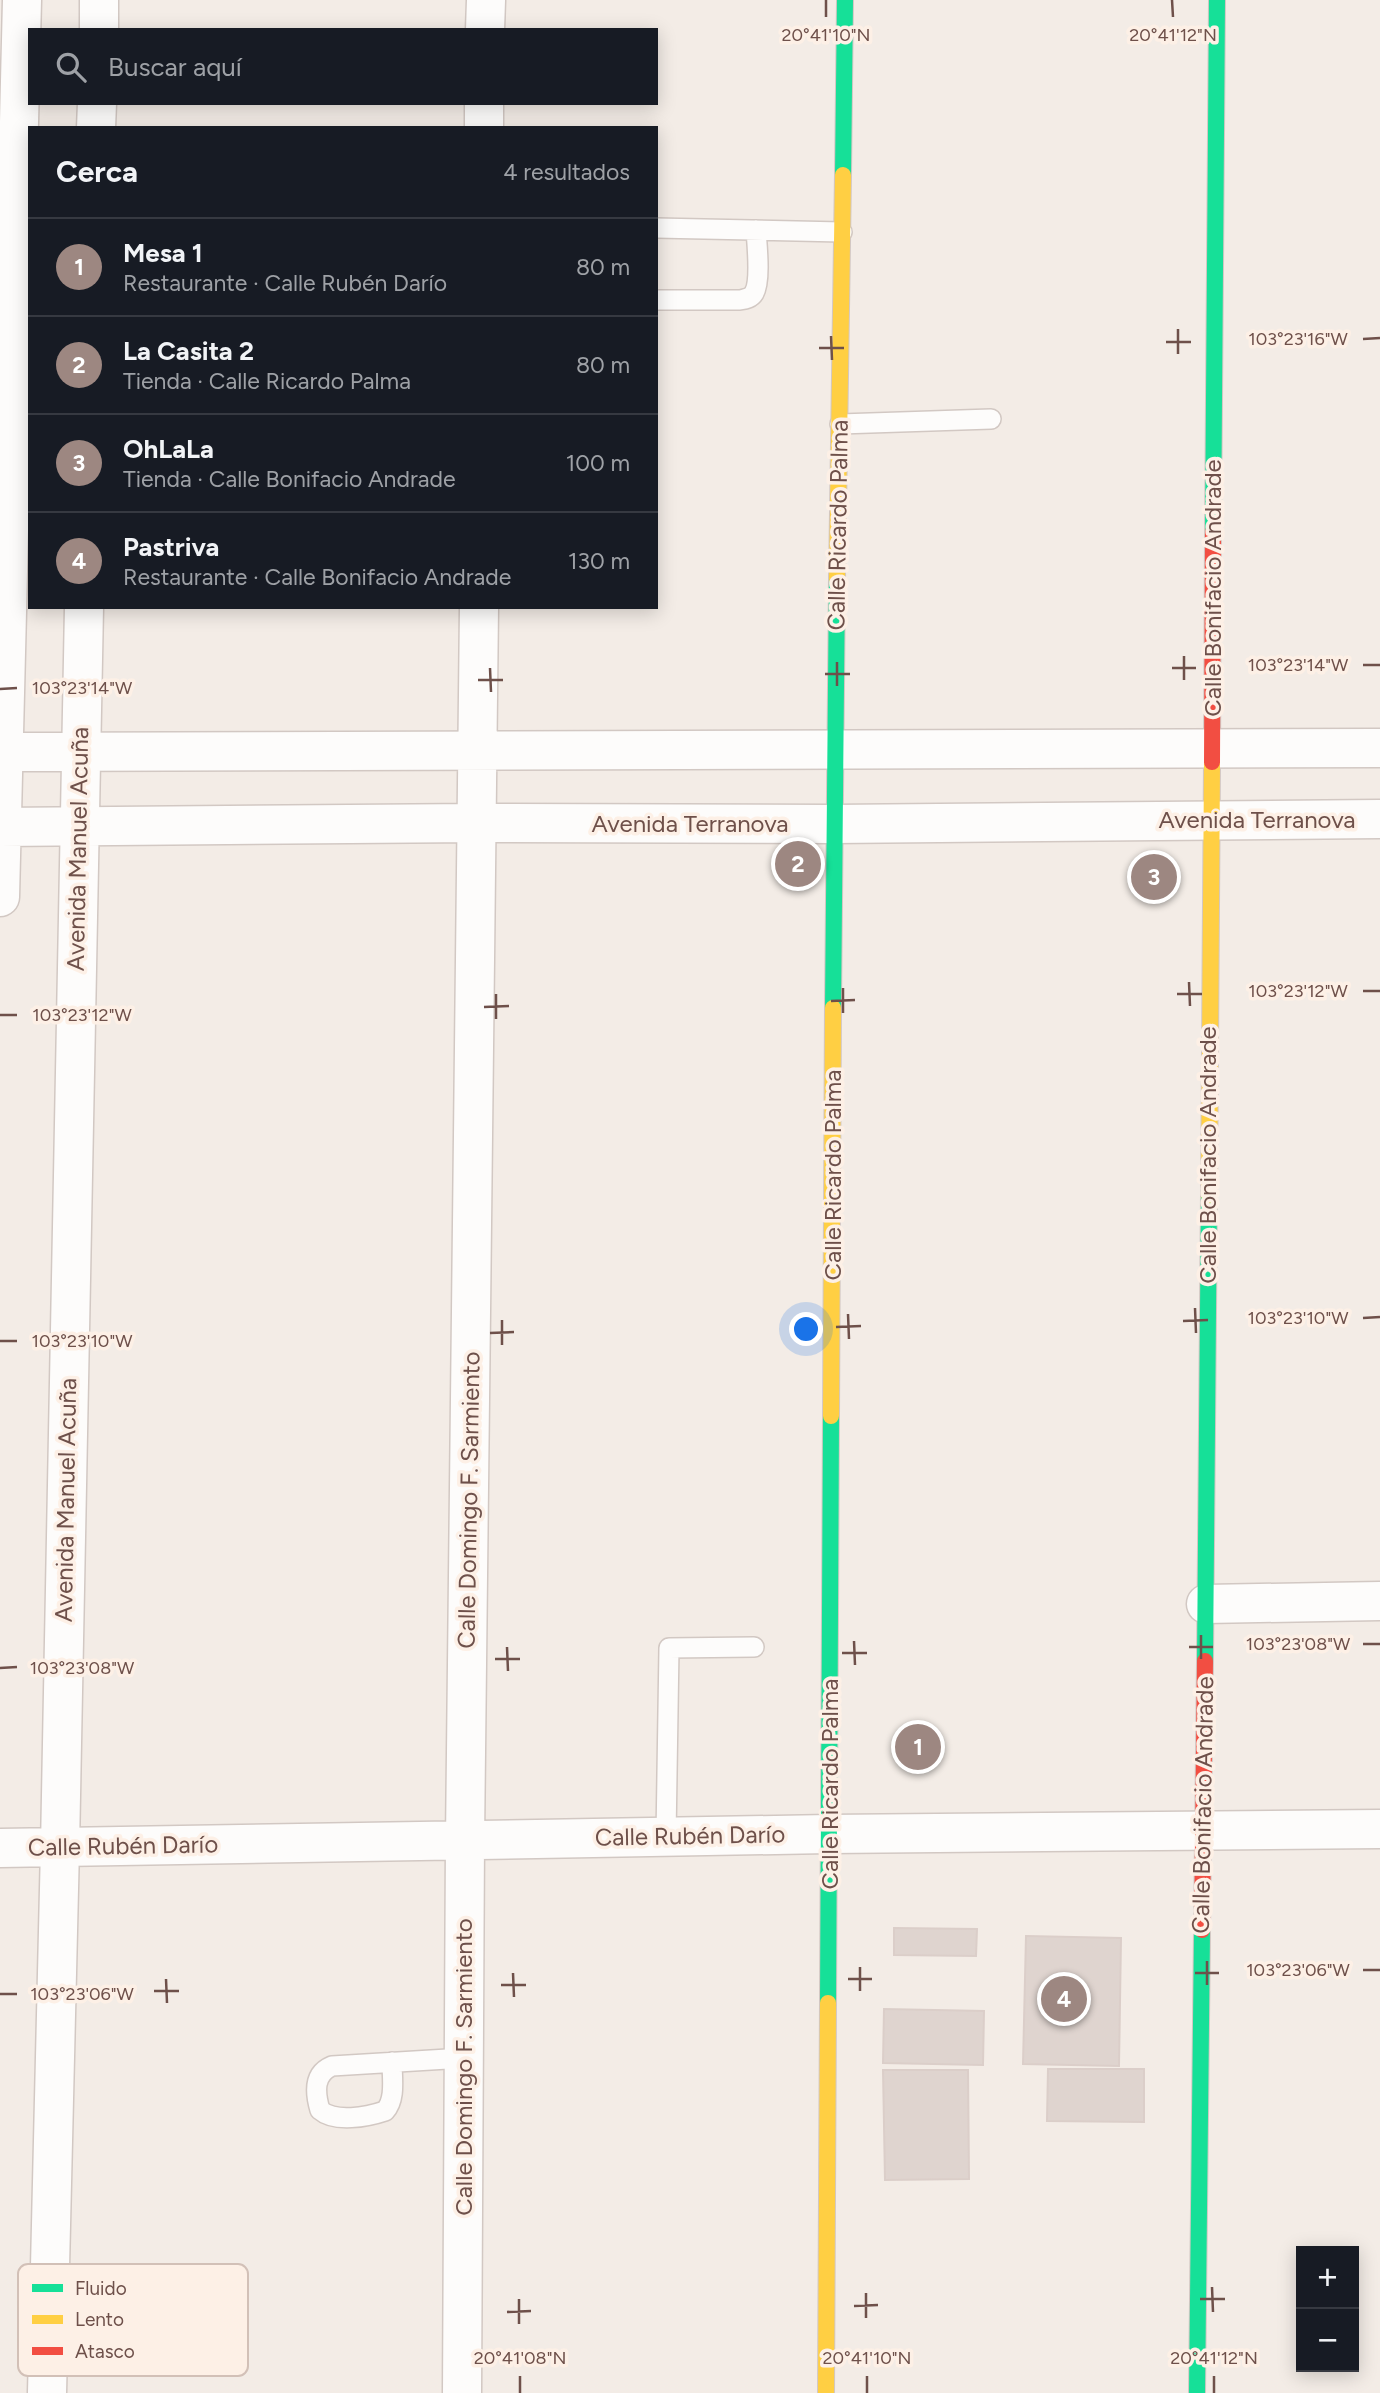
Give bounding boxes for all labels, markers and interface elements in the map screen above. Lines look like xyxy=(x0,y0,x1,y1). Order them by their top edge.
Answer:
text: 20°41'10"N xyxy=(781,24,871,46)
text: 20°41'12"N xyxy=(1129,24,1217,46)
search box xyxy=(28,28,658,105)
icon: search xyxy=(52,48,90,86)
text: Buscar aquí xyxy=(108,51,242,83)
text: Cerca xyxy=(56,153,138,190)
text: 4 resultados xyxy=(503,158,630,186)
text: Mesa 1 xyxy=(123,237,203,269)
text: 1 xyxy=(74,253,84,281)
text: 80 m xyxy=(576,253,630,281)
text: Restaurante · Calle Rubén Darío xyxy=(123,269,447,297)
text: 103°23'16"W xyxy=(1248,328,1348,350)
text: La Casita 2 xyxy=(123,335,254,367)
text: 2 xyxy=(72,351,86,379)
text: 80 m xyxy=(576,351,630,379)
text: Tienda · Calle Ricardo Palma xyxy=(123,367,411,395)
street label: Calle Ricardo Palma xyxy=(821,419,854,631)
text: OhLaLa xyxy=(123,433,214,465)
text: 3 xyxy=(73,449,85,477)
text: 100 m xyxy=(566,449,630,477)
street label: Calle Bonifacio Andrade xyxy=(1198,459,1227,717)
text: Tienda · Calle Bonifacio Andrade xyxy=(123,465,455,493)
text: Pastriva xyxy=(123,531,219,563)
text: 4 xyxy=(72,547,86,575)
text: 130 m xyxy=(568,547,630,575)
text: Restaurante · Calle Bonifacio Andrade xyxy=(123,563,511,591)
text: 103°23'14"W xyxy=(1248,654,1349,676)
text: 103°23'14"W xyxy=(32,677,133,699)
street label: Avenida Manuel Acuña xyxy=(61,727,94,971)
street label: Avenida Terranova xyxy=(1158,805,1356,834)
street label: Avenida Terranova xyxy=(591,809,789,838)
pin: 2 xyxy=(775,838,821,890)
pin: 3 xyxy=(1131,851,1177,903)
text: 103°23'12"W xyxy=(1248,980,1348,1002)
text: 103°23'12"W xyxy=(32,1004,132,1026)
street label: Calle Bonifacio Andrade xyxy=(1193,1026,1222,1284)
street label: Calle Ricardo Palma xyxy=(818,1070,847,1280)
text: 103°23'10"W xyxy=(1248,1307,1349,1329)
your location xyxy=(789,1312,823,1346)
text: 103°23'10"W xyxy=(32,1330,133,1352)
street label: Calle Domingo F. Sarmiento xyxy=(451,1351,486,1649)
street label: Avenida Manuel Acuña xyxy=(49,1378,82,1622)
text: 103°23'08"W xyxy=(1246,1633,1351,1655)
text: 103°23'08"W xyxy=(30,1657,135,1679)
street label: Calle Bonifacio Andrade xyxy=(1186,1676,1219,1934)
street label: Calle Ricardo Palma xyxy=(815,1679,844,1889)
pin: 1 xyxy=(895,1721,941,1773)
street label: Calle Rubén Darío xyxy=(595,1819,785,1852)
street label: Calle Rubén Darío xyxy=(28,1829,218,1862)
street label: Calle Domingo F. Sarmiento xyxy=(449,1918,478,2216)
text: 103°23'06"W xyxy=(1246,1959,1351,1981)
pin: 4 xyxy=(1041,1973,1087,2025)
text: 103°23'06"W xyxy=(30,1983,135,2005)
map controls xyxy=(1296,2246,1359,2372)
button: + xyxy=(1296,2246,1359,2309)
legend xyxy=(18,2264,248,2376)
text: Fluido xyxy=(75,2277,127,2300)
text: Lento xyxy=(75,2308,124,2331)
button: − xyxy=(1296,2309,1359,2372)
text: Atasco xyxy=(75,2340,135,2363)
text: 20°41'08"N xyxy=(474,2347,566,2369)
text: 20°41'10"N xyxy=(822,2347,912,2369)
text: 20°41'12"N xyxy=(1170,2347,1258,2369)

